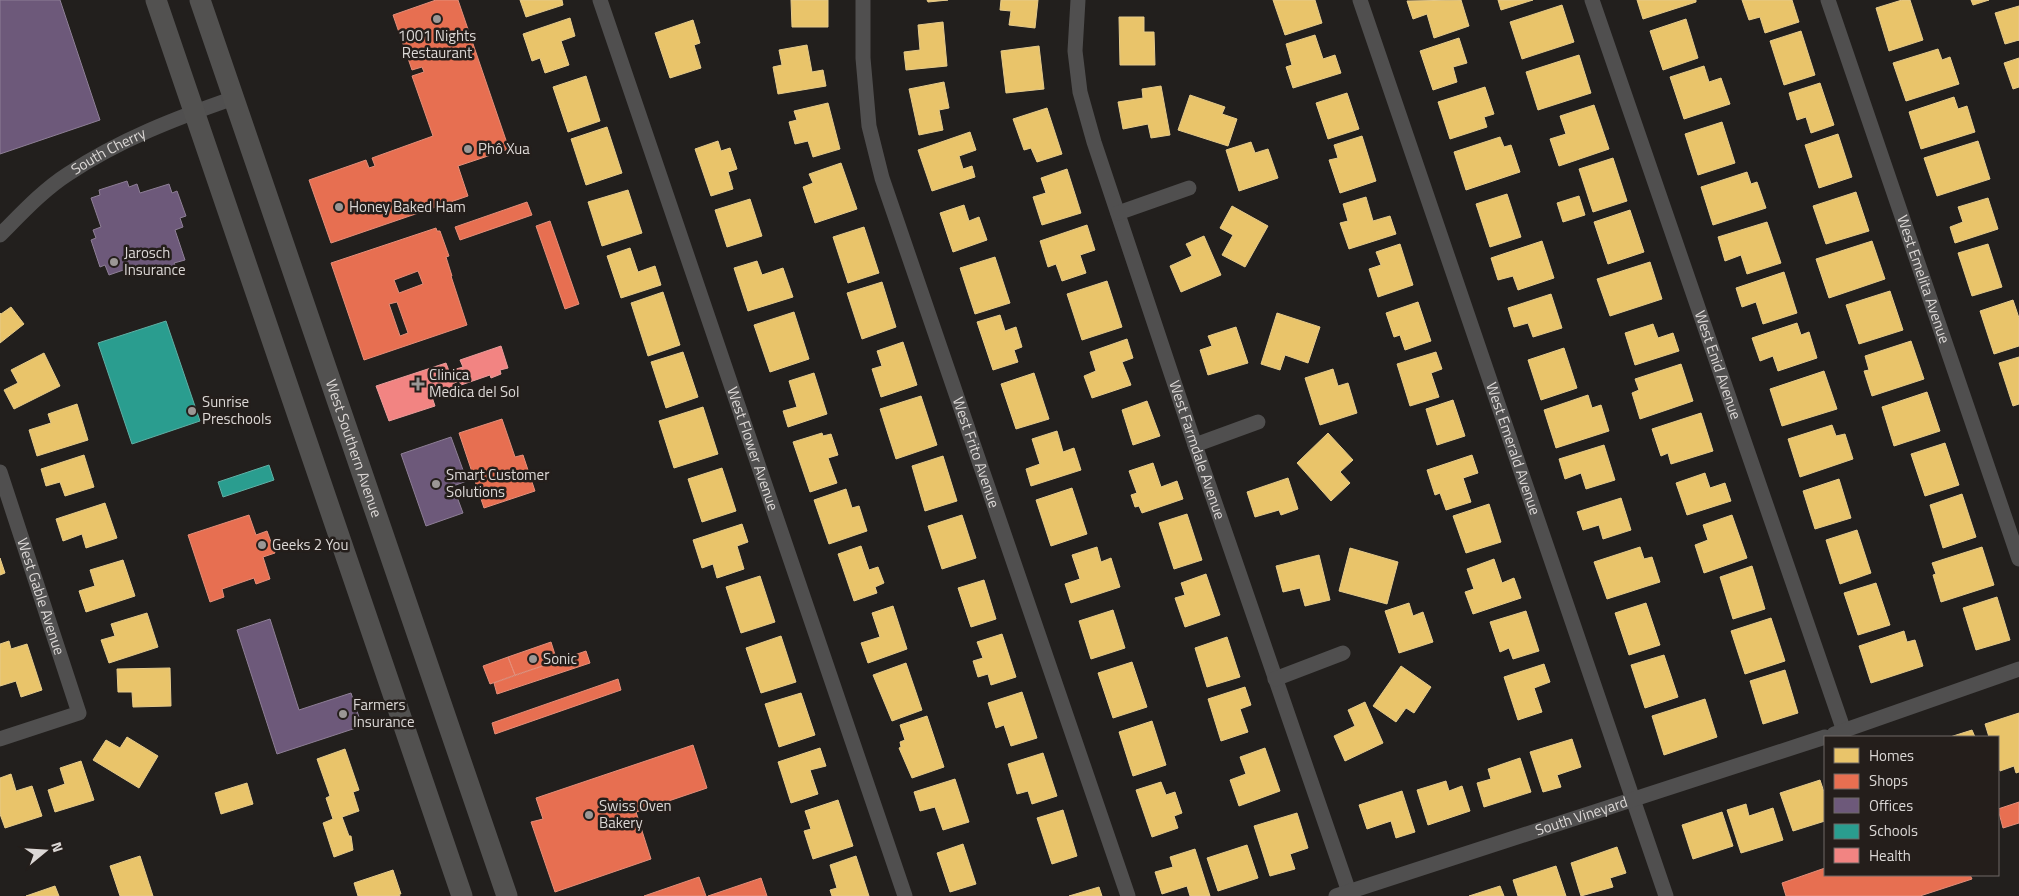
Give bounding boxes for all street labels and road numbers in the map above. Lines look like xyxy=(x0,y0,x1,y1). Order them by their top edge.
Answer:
street label: South Cherry xyxy=(66,121,149,180)
street label: West Emelita Avenue xyxy=(1891,212,1956,346)
street label: West Enid Avenue xyxy=(1689,307,1748,422)
street label: West Southern Avenue xyxy=(320,376,388,520)
street label: West Farmdale Avenue xyxy=(1163,377,1232,522)
street label: West Emerald Avenue xyxy=(1480,379,1547,518)
street label: West Flower Avenue xyxy=(721,383,785,514)
street label: West Frito Avenue xyxy=(947,394,1006,511)
street label: West Gable Avenue xyxy=(11,535,71,658)
street label: South Vineyard xyxy=(1532,790,1630,841)

